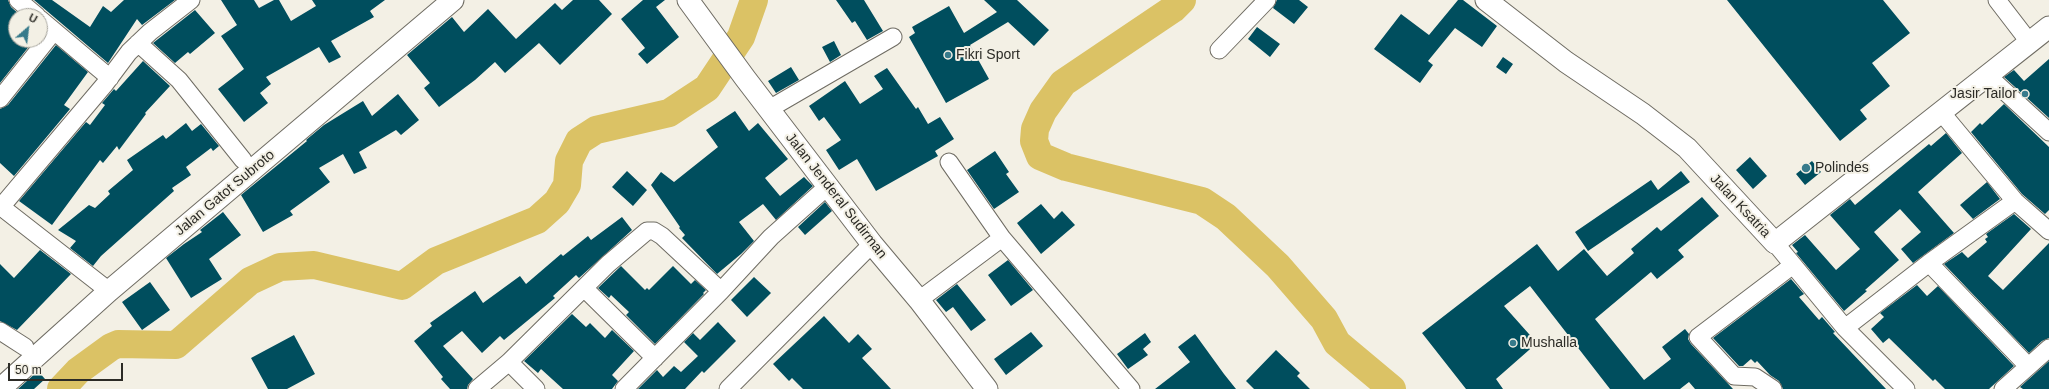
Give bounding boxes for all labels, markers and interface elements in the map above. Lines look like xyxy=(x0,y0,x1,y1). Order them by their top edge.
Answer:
north arrow xyxy=(8,8,48,48)
text: U xyxy=(27,11,39,25)
place label: Fikri Sport xyxy=(956,47,1020,63)
marker: Fikri Sport xyxy=(943,50,953,60)
place label: Jasir Tailor xyxy=(1950,86,2017,102)
marker: Jasir Tailor xyxy=(2020,89,2030,99)
street label: Jalan Jenderal Sudirman xyxy=(782,130,890,262)
street label: Jalan Gatot Subroto xyxy=(172,147,278,239)
place label: Polindes xyxy=(1815,160,1869,176)
marker: Polindes xyxy=(1800,162,1812,174)
street label: Jalan Ksatria xyxy=(1706,171,1774,241)
place label: Mushalla xyxy=(1521,335,1577,351)
marker: Mushalla xyxy=(1508,338,1518,348)
scale bar xyxy=(10,355,125,381)
text: 50 m xyxy=(15,363,42,377)

